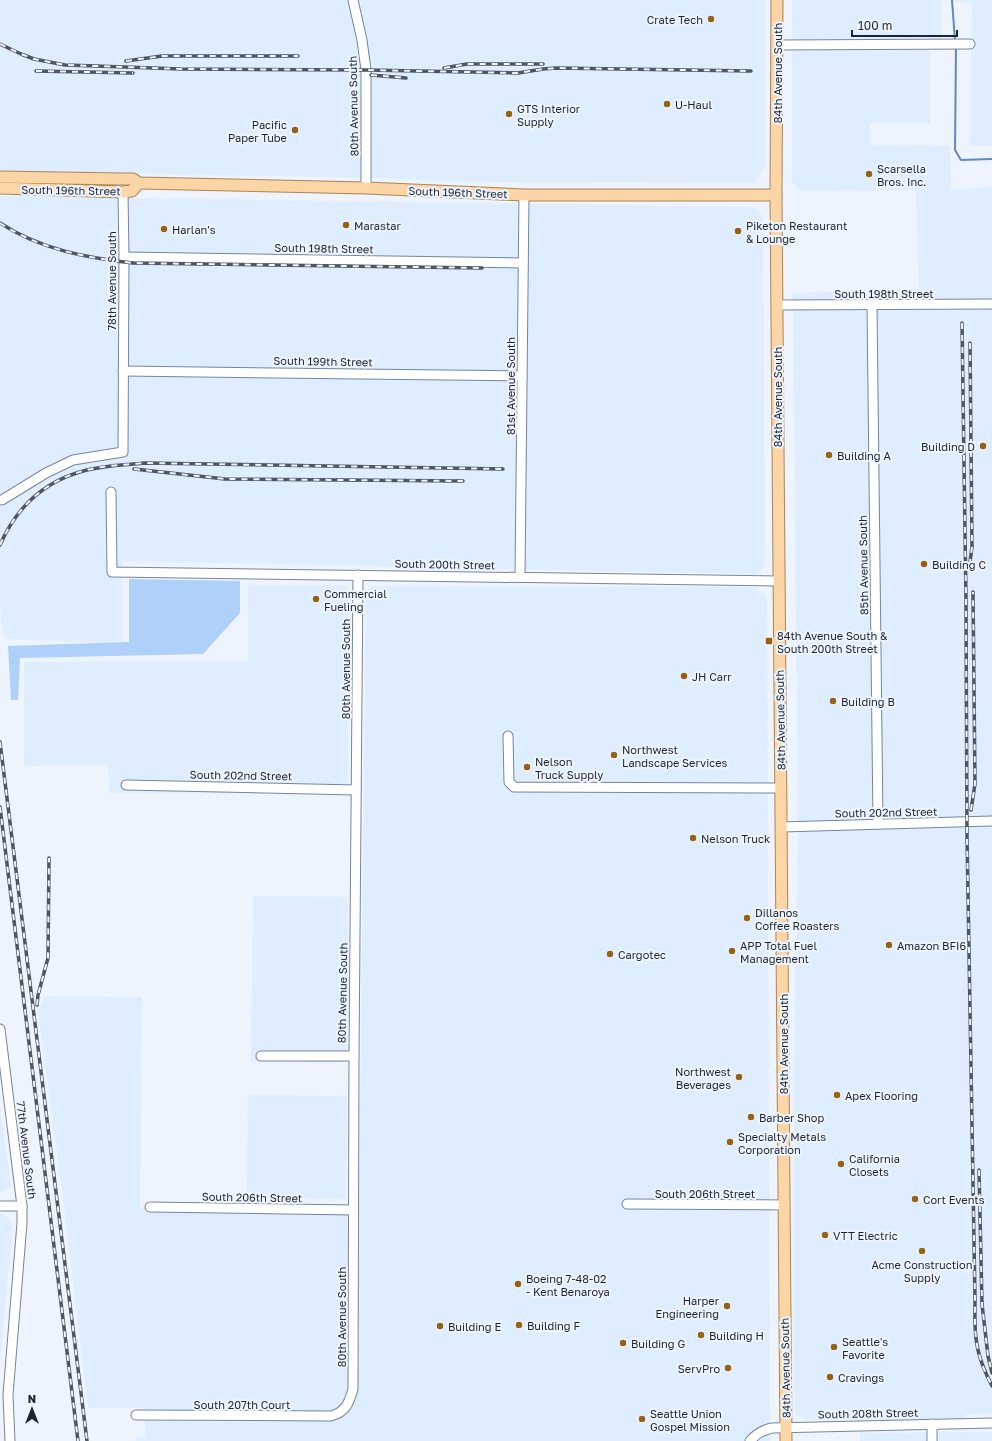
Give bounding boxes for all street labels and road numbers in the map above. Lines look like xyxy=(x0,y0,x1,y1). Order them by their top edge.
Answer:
street label: 84th Avenue South xyxy=(771,23,784,123)
street label: 80th Avenue South xyxy=(346,56,360,156)
street label: South 196th Street xyxy=(21,183,121,197)
street label: South 196th Street xyxy=(408,184,508,200)
street label: 78th Avenue South xyxy=(105,231,118,331)
street label: South 198th Street xyxy=(274,241,374,255)
street label: South 198th Street xyxy=(834,287,934,300)
street label: 81st Avenue South xyxy=(504,337,517,435)
street label: 84th Avenue South xyxy=(771,347,784,447)
street label: South 199th Street xyxy=(273,354,373,368)
street label: 85th Avenue South xyxy=(856,515,870,615)
street label: South 200th Street xyxy=(395,557,495,571)
street label: 80th Avenue South xyxy=(339,619,352,719)
street label: 84th Avenue South xyxy=(773,670,787,770)
street label: South 202nd Street xyxy=(190,768,292,782)
street label: South 202nd Street xyxy=(835,805,937,819)
street label: 80th Avenue South xyxy=(335,943,349,1043)
street label: 84th Avenue South xyxy=(777,994,790,1094)
street label: 77th Avenue South xyxy=(15,1100,39,1200)
street label: South 206th Street xyxy=(655,1187,755,1200)
street label: South 206th Street xyxy=(202,1190,302,1204)
street label: 80th Avenue South xyxy=(335,1267,348,1367)
street label: 84th Avenue South xyxy=(778,1318,792,1418)
street label: South 207th Court xyxy=(194,1398,290,1411)
street label: South 208th Street xyxy=(818,1406,918,1420)

